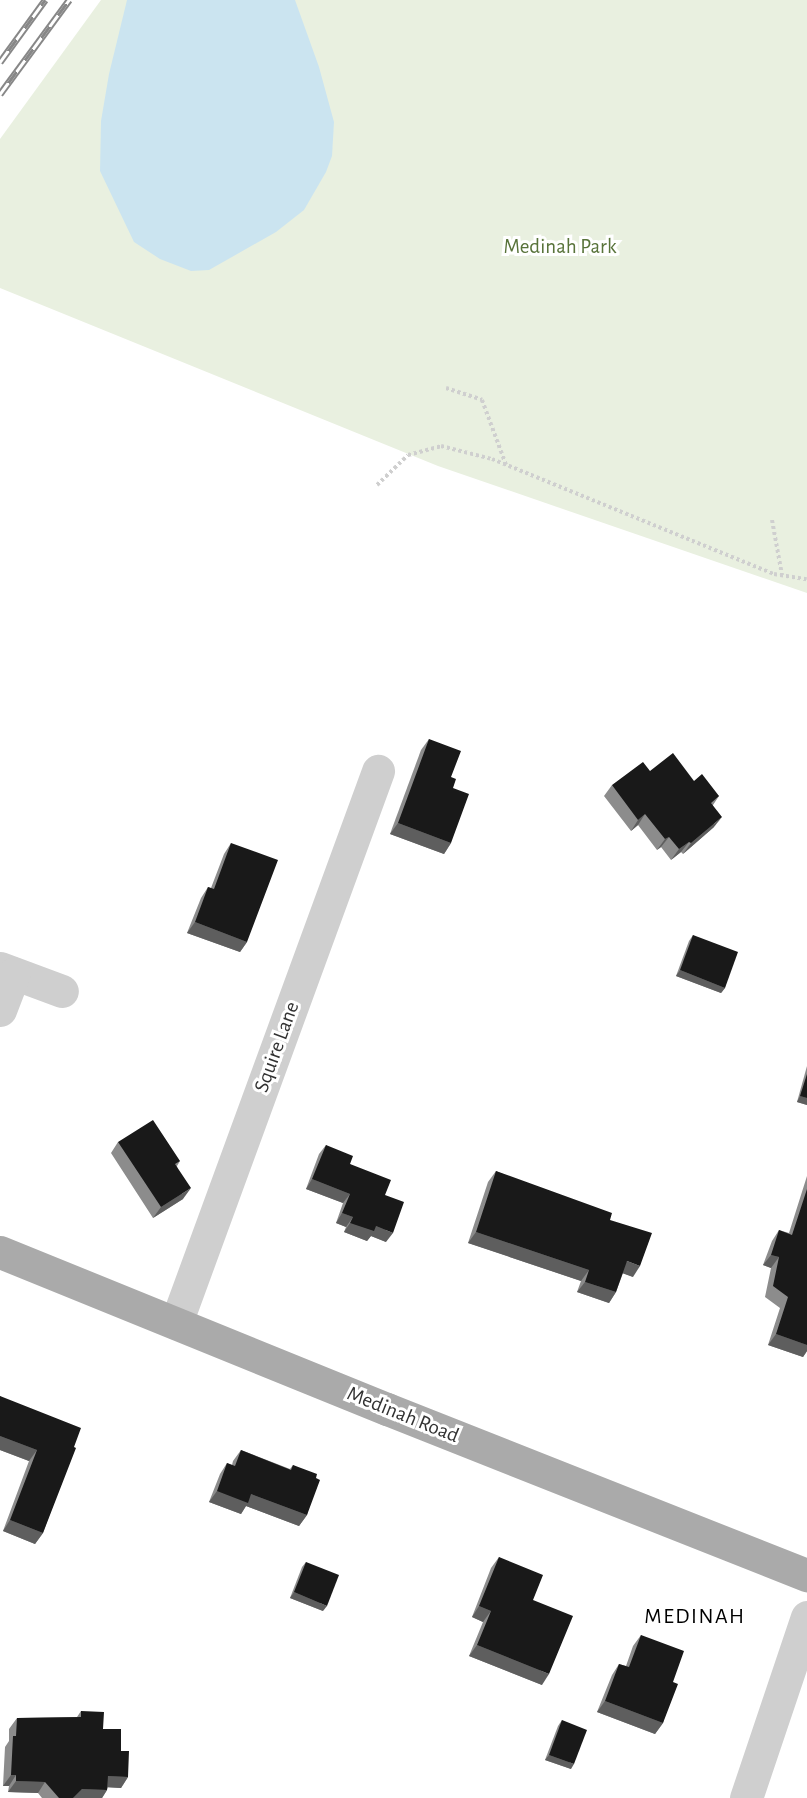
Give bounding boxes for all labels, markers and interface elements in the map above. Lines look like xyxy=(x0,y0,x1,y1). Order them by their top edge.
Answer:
park label: Medinah Park xyxy=(504,234,616,260)
street label: Squire Lane xyxy=(249,998,305,1096)
street label: Medinah Road xyxy=(343,1381,463,1449)
district label: MEDINAH xyxy=(644,1604,746,1630)

